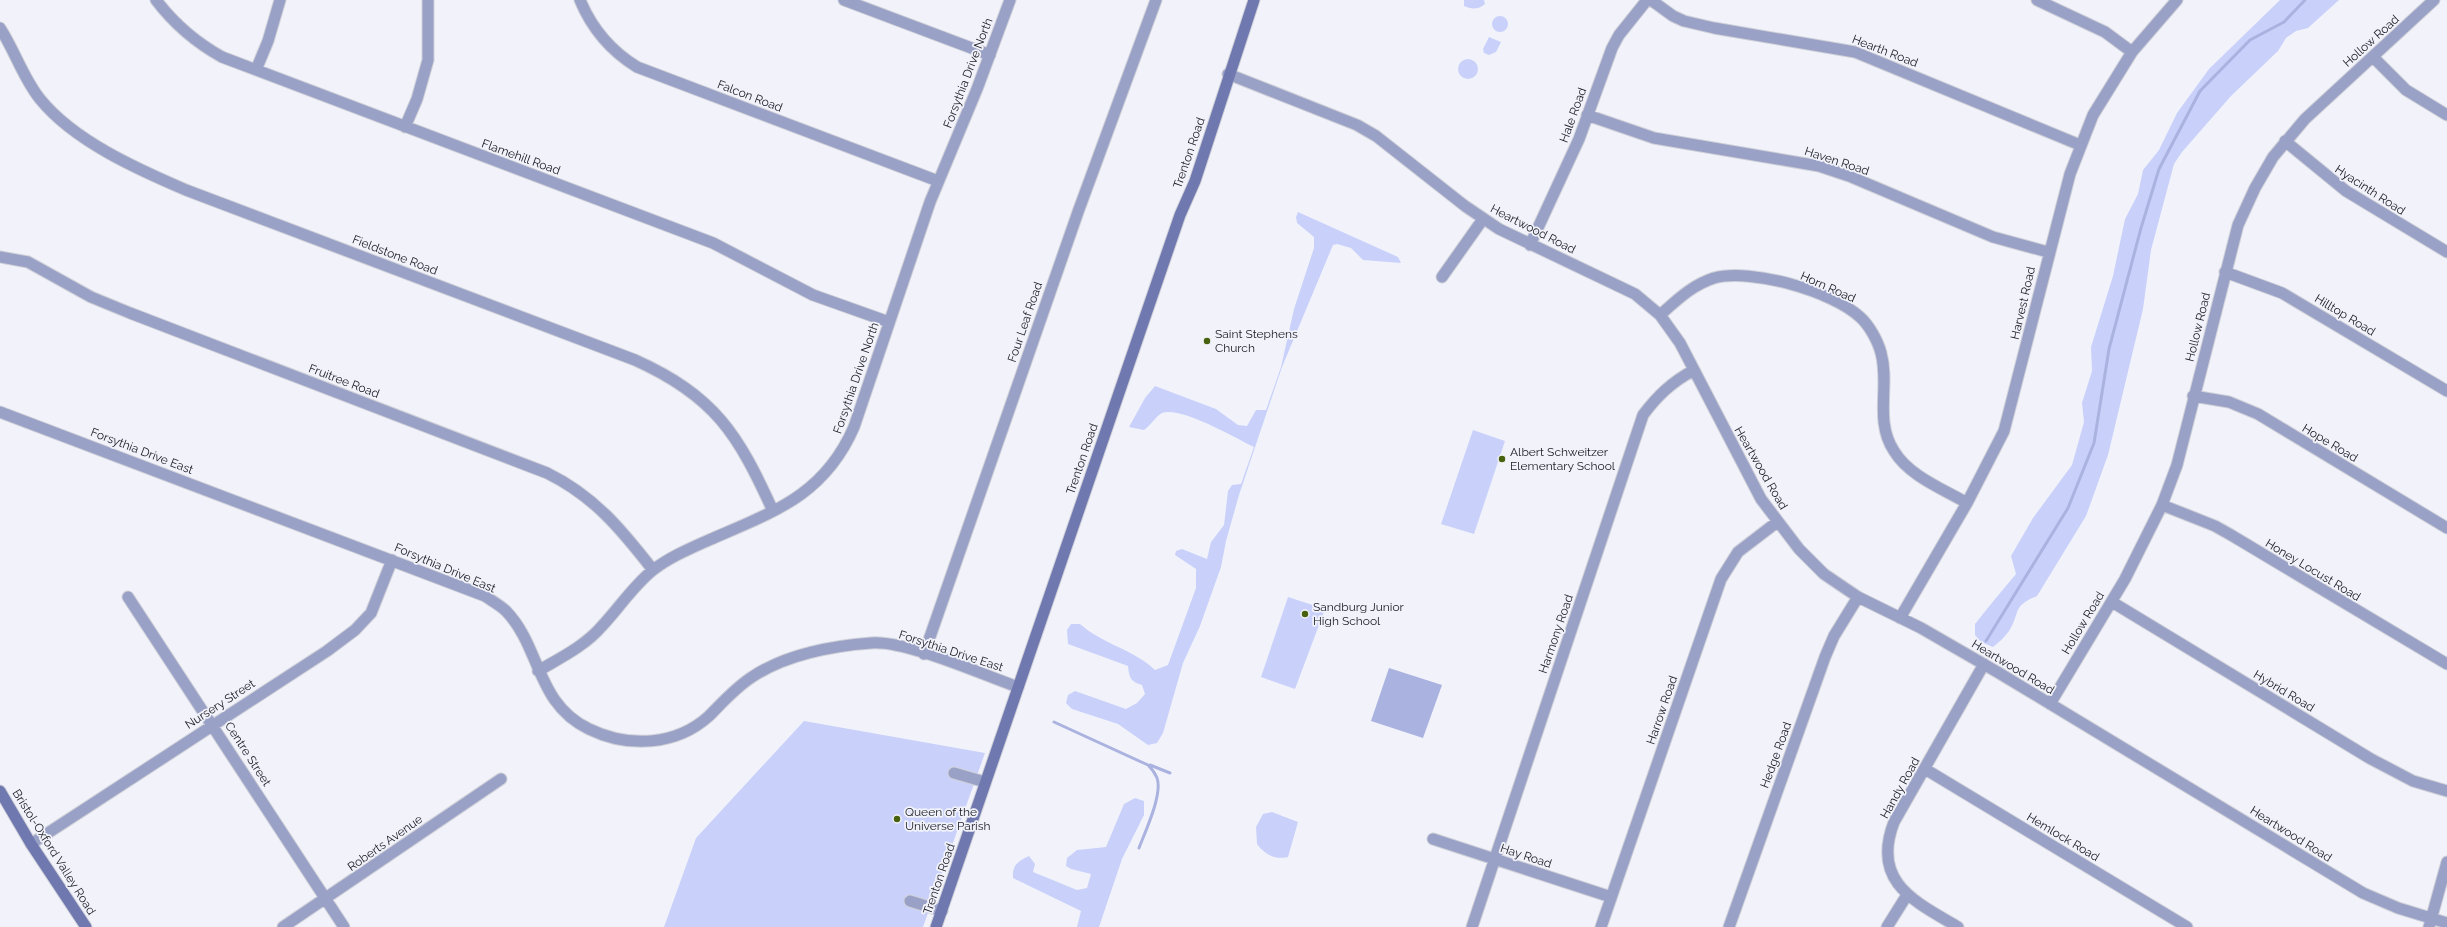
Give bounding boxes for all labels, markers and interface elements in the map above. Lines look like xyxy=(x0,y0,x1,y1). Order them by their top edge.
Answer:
street label: Hollow Road xyxy=(2340,12,2402,70)
street label: Forsythia Drive North xyxy=(941,16,995,130)
street label: Hearth Road xyxy=(1850,32,1920,70)
street label: Falcon Road xyxy=(715,77,785,115)
street label: Hale Road xyxy=(1557,86,1589,144)
street label: Trenton Road xyxy=(1170,116,1208,190)
street label: Flamehill Road xyxy=(480,136,562,178)
street label: Haven Road xyxy=(1803,144,1871,178)
street label: Hyacinth Road xyxy=(2332,162,2408,218)
street label: Heartwood Road xyxy=(1488,201,1578,257)
street label: Fieldstone Road xyxy=(350,232,440,278)
street label: Harvest Road xyxy=(2008,265,2038,341)
street label: Horn Road xyxy=(1798,269,1858,305)
street label: Four Leaf Road xyxy=(1005,280,1045,364)
street label: Hollow Road xyxy=(2183,291,2213,363)
street label: Hilltop Road xyxy=(2312,291,2378,339)
street label: Forsythia Drive North xyxy=(830,321,882,435)
place label: Saint Stephens Church xyxy=(1215,327,1298,355)
marker: Saint Stephens Church xyxy=(1202,336,1212,346)
street label: Fruitree Road xyxy=(307,361,381,401)
street label: Hope Road xyxy=(2300,421,2360,465)
street label: Trenton Road xyxy=(1063,422,1101,496)
street label: Heartwood Road xyxy=(1732,424,1790,512)
street label: Forsythia Drive East xyxy=(89,425,195,477)
place label: Albert Schweitzer Elementary School xyxy=(1510,445,1616,473)
marker: Albert Schweitzer Elementary School xyxy=(1497,454,1507,464)
street label: Honey Locust Road xyxy=(2263,536,2363,604)
street label: Forsythia Drive East xyxy=(392,540,498,596)
street label: Hollow Road xyxy=(2059,589,2107,657)
street label: Harmony Road xyxy=(1536,593,1576,675)
place label: Sandburg Junior High School xyxy=(1313,600,1405,628)
marker: Sandburg Junior High School xyxy=(1300,609,1310,619)
street label: Forsythia Drive East xyxy=(897,628,1005,674)
street label: Heartwood Road xyxy=(1969,637,2057,697)
street label: Hybrid Road xyxy=(2251,667,2317,715)
street label: Harrow Road xyxy=(1644,674,1680,746)
street label: Nursery Street xyxy=(183,676,257,732)
street label: Centre Street xyxy=(222,719,274,789)
street label: Hedge Road xyxy=(1758,720,1794,790)
street label: Handy Road xyxy=(1877,755,1923,821)
street label: Bristol-Oxford Valley Road xyxy=(10,787,98,917)
street label: Heartwood Road xyxy=(2248,803,2334,865)
place label: Queen of the Universe Parish xyxy=(905,805,991,833)
street label: Hemlock Road xyxy=(2024,810,2102,864)
street label: Roberts Avenue xyxy=(345,812,425,874)
marker: Queen of the Universe Parish xyxy=(892,814,902,824)
street label: Hay Road xyxy=(1499,841,1553,871)
street label: Trenton Road xyxy=(920,842,958,916)

